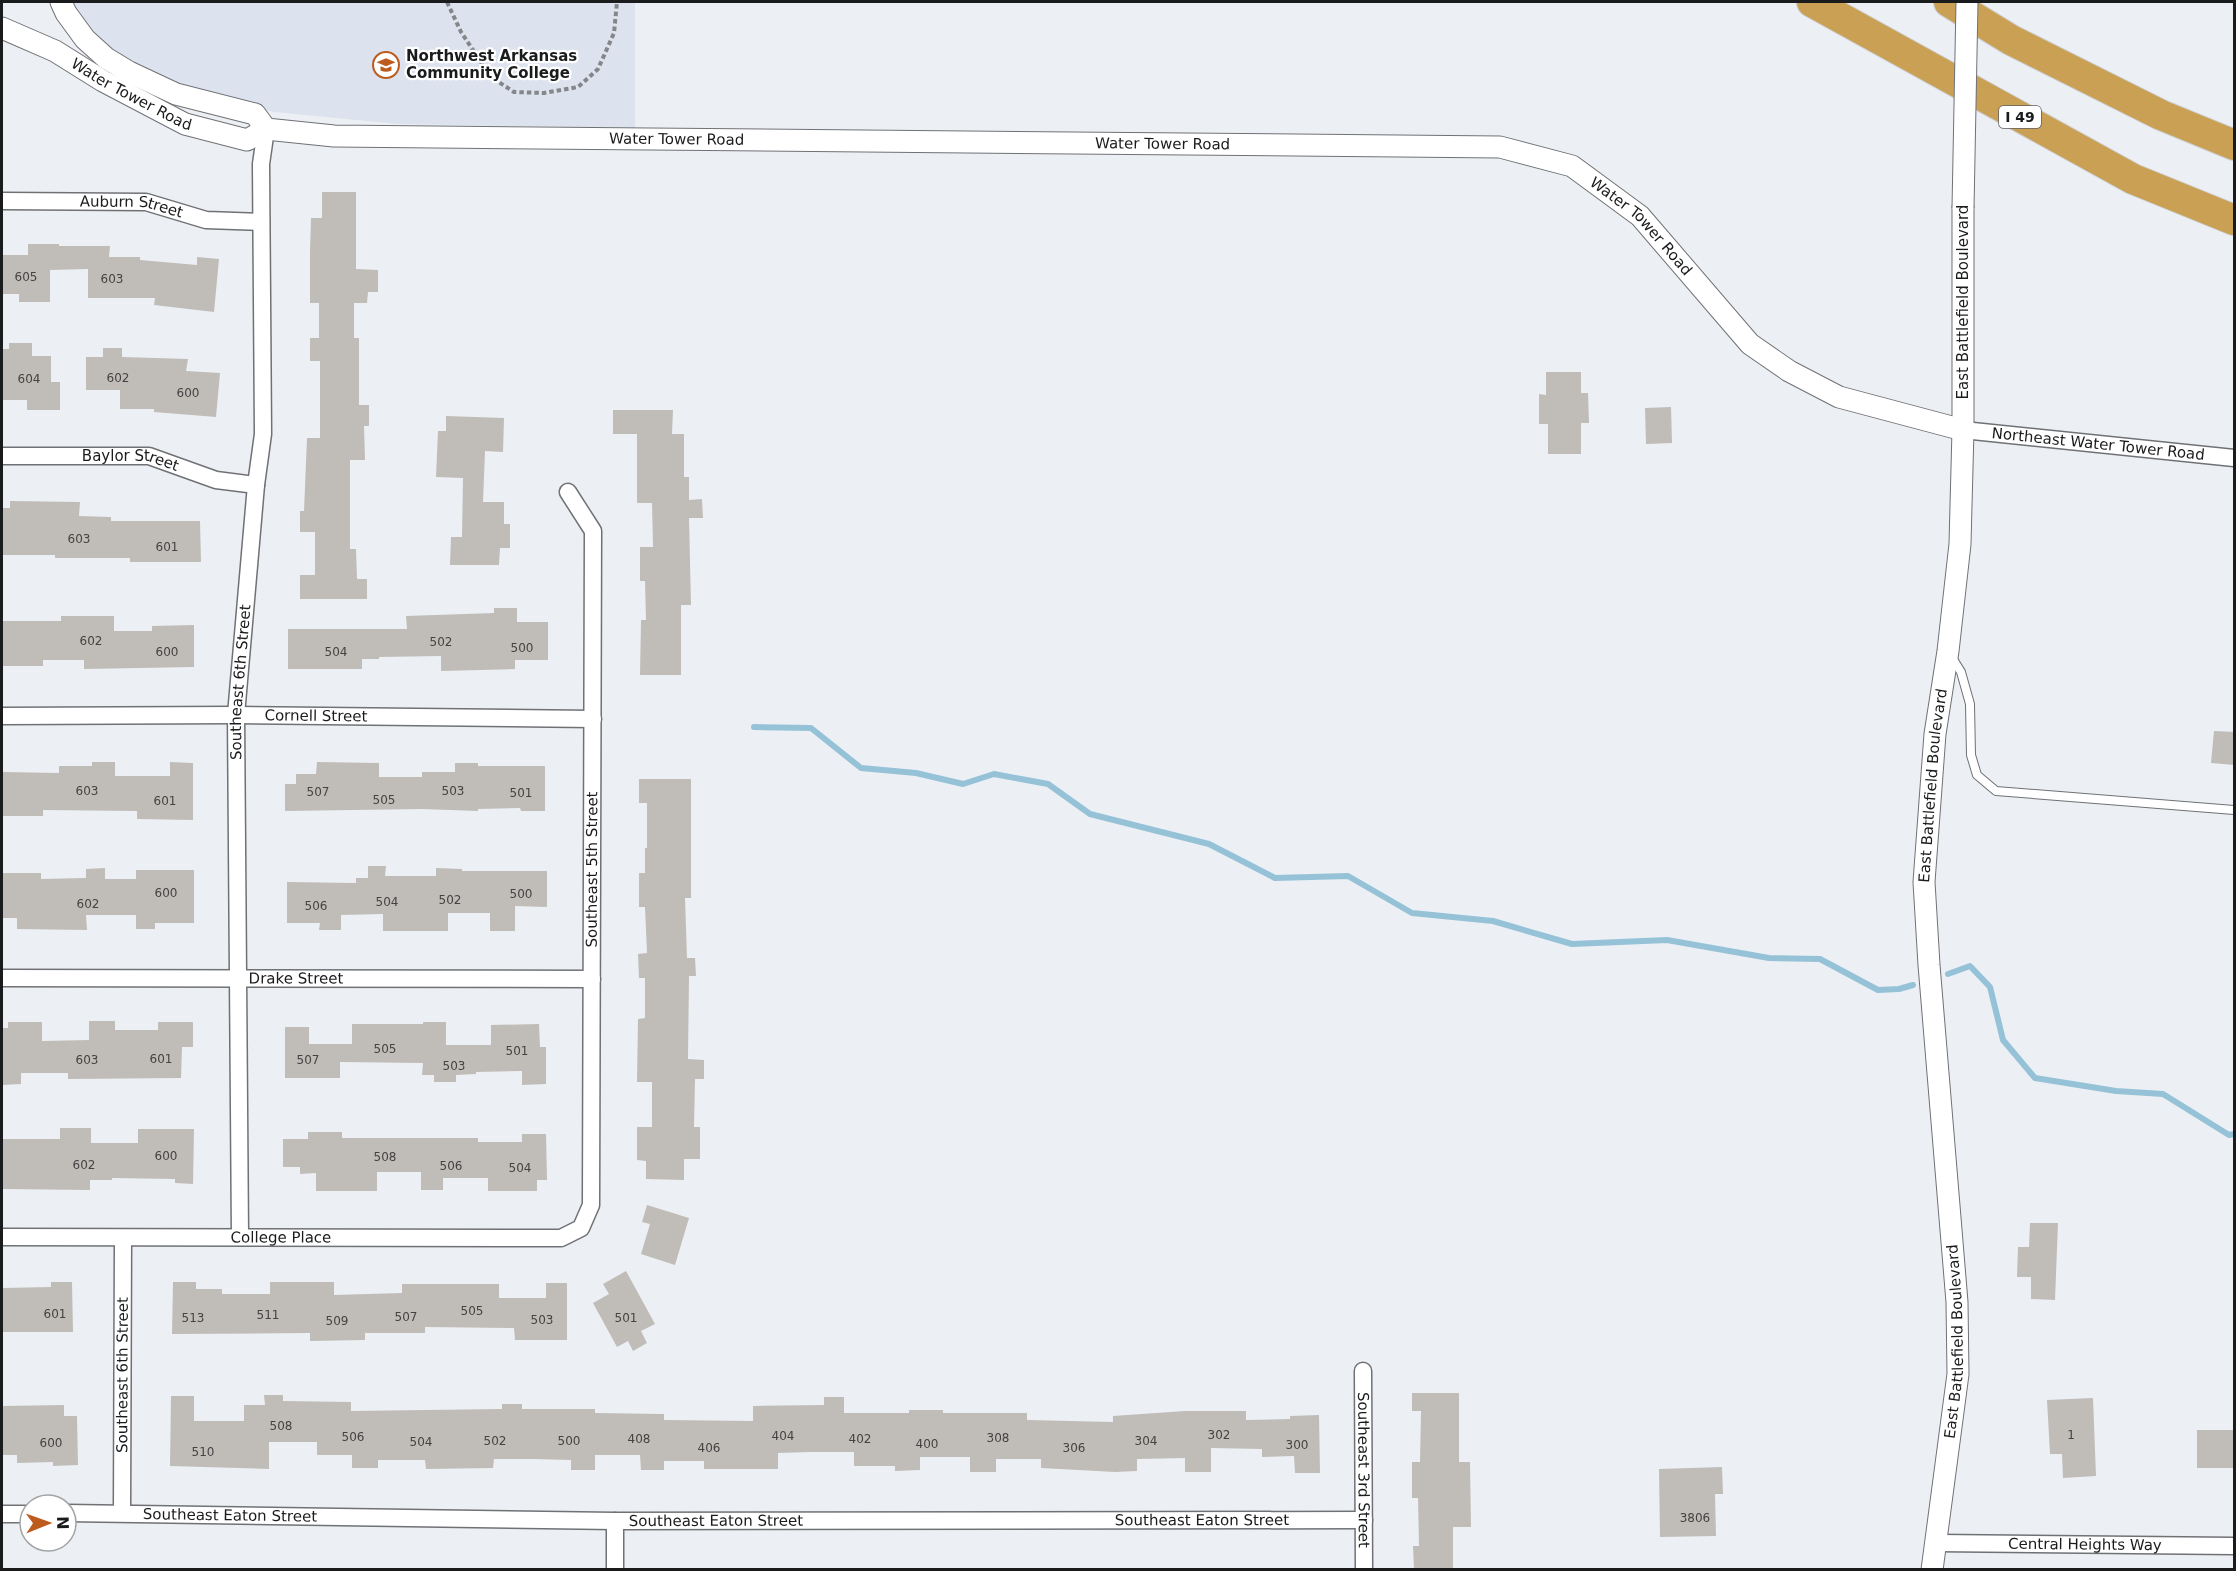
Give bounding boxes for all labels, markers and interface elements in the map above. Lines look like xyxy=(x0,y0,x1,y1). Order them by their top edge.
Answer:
place label: Northwest Arkansas Community College xyxy=(406,47,577,82)
school or university icon: Northwest Arkansas Community College xyxy=(371,50,401,80)
street label: Water Tower Road xyxy=(68,54,194,134)
road number: I 49 xyxy=(1999,106,2041,128)
street label: Water Tower Road xyxy=(609,130,744,149)
street label: Water Tower Road xyxy=(1095,134,1230,153)
street label: Water Tower Road xyxy=(1586,173,1696,279)
street label: Auburn Street xyxy=(80,193,185,222)
street label: East Battlefield Boulevard xyxy=(1954,205,1972,399)
house number: 605 xyxy=(15,270,37,284)
house number: 603 xyxy=(101,272,123,286)
house number: 602 xyxy=(107,371,129,385)
house number: 604 xyxy=(18,372,40,386)
house number: 600 xyxy=(177,386,199,400)
street label: Northeast Water Tower Road xyxy=(1991,424,2206,464)
street label: Baylor Street xyxy=(82,447,181,475)
house number: 603 xyxy=(68,532,90,546)
house number: 601 xyxy=(156,540,178,554)
street label: Southeast 6th Street xyxy=(227,604,255,760)
house number: 602 xyxy=(80,634,102,648)
house number: 502 xyxy=(430,635,452,649)
house number: 500 xyxy=(511,641,533,655)
house number: 600 xyxy=(156,645,178,659)
house number: 504 xyxy=(325,645,347,659)
street label: East Battlefield Boulevard xyxy=(1915,687,1951,883)
street label: Cornell Street xyxy=(264,706,368,725)
house number: 603 xyxy=(76,784,98,798)
house number: 503 xyxy=(442,784,464,798)
house number: 507 xyxy=(307,785,329,799)
house number: 501 xyxy=(510,786,532,800)
street label: Southeast 5th Street xyxy=(583,791,601,947)
house number: 505 xyxy=(373,793,395,807)
house number: 601 xyxy=(154,794,176,808)
house number: 600 xyxy=(155,886,177,900)
house number: 500 xyxy=(510,887,532,901)
house number: 502 xyxy=(439,893,461,907)
house number: 504 xyxy=(376,895,398,909)
house number: 602 xyxy=(77,897,99,911)
house number: 506 xyxy=(305,899,327,913)
street label: Drake Street xyxy=(249,969,343,988)
house number: 505 xyxy=(374,1042,396,1056)
house number: 501 xyxy=(506,1044,528,1058)
house number: 601 xyxy=(150,1052,172,1066)
house number: 603 xyxy=(76,1053,98,1067)
house number: 507 xyxy=(297,1053,319,1067)
house number: 503 xyxy=(443,1059,465,1073)
house number: 600 xyxy=(155,1149,177,1163)
house number: 508 xyxy=(374,1150,396,1164)
house number: 602 xyxy=(73,1158,95,1172)
house number: 506 xyxy=(440,1159,462,1173)
house number: 504 xyxy=(509,1161,531,1175)
street label: College Place xyxy=(231,1228,331,1247)
street label: East Battlefield Boulevard xyxy=(1941,1244,1967,1440)
street label: Southeast 6th Street xyxy=(113,1297,132,1453)
house number: 505 xyxy=(461,1304,483,1318)
house number: 601 xyxy=(44,1307,66,1321)
house number: 511 xyxy=(257,1308,279,1322)
house number: 507 xyxy=(395,1310,417,1324)
house number: 513 xyxy=(182,1311,204,1325)
house number: 501 xyxy=(615,1311,637,1325)
house number: 503 xyxy=(531,1313,553,1327)
house number: 509 xyxy=(326,1314,348,1328)
street label: Southeast 3rd Street xyxy=(1354,1392,1373,1548)
house number: 508 xyxy=(270,1419,292,1433)
house number: 302 xyxy=(1208,1428,1230,1442)
house number: 1 xyxy=(2067,1428,2075,1442)
house number: 404 xyxy=(772,1429,794,1443)
house number: 506 xyxy=(342,1430,364,1444)
house number: 308 xyxy=(987,1431,1009,1445)
house number: 408 xyxy=(628,1432,650,1446)
house number: 402 xyxy=(849,1432,871,1446)
house number: 502 xyxy=(484,1434,506,1448)
house number: 500 xyxy=(558,1434,580,1448)
house number: 304 xyxy=(1135,1434,1157,1448)
house number: 504 xyxy=(410,1435,432,1449)
house number: 600 xyxy=(40,1436,62,1450)
house number: 400 xyxy=(916,1437,938,1451)
house number: 300 xyxy=(1286,1438,1308,1452)
house number: 406 xyxy=(698,1441,720,1455)
house number: 306 xyxy=(1063,1441,1085,1455)
house number: 510 xyxy=(192,1445,214,1459)
north arrow xyxy=(18,1493,78,1553)
street label: Southeast Eaton Street xyxy=(143,1505,317,1526)
street label: Southeast Eaton Street xyxy=(1115,1511,1289,1529)
house number: 3806 xyxy=(1680,1511,1710,1525)
street label: Southeast Eaton Street xyxy=(629,1512,803,1530)
text: N xyxy=(53,1516,72,1530)
street label: Central Heights Way xyxy=(2008,1535,2162,1554)

